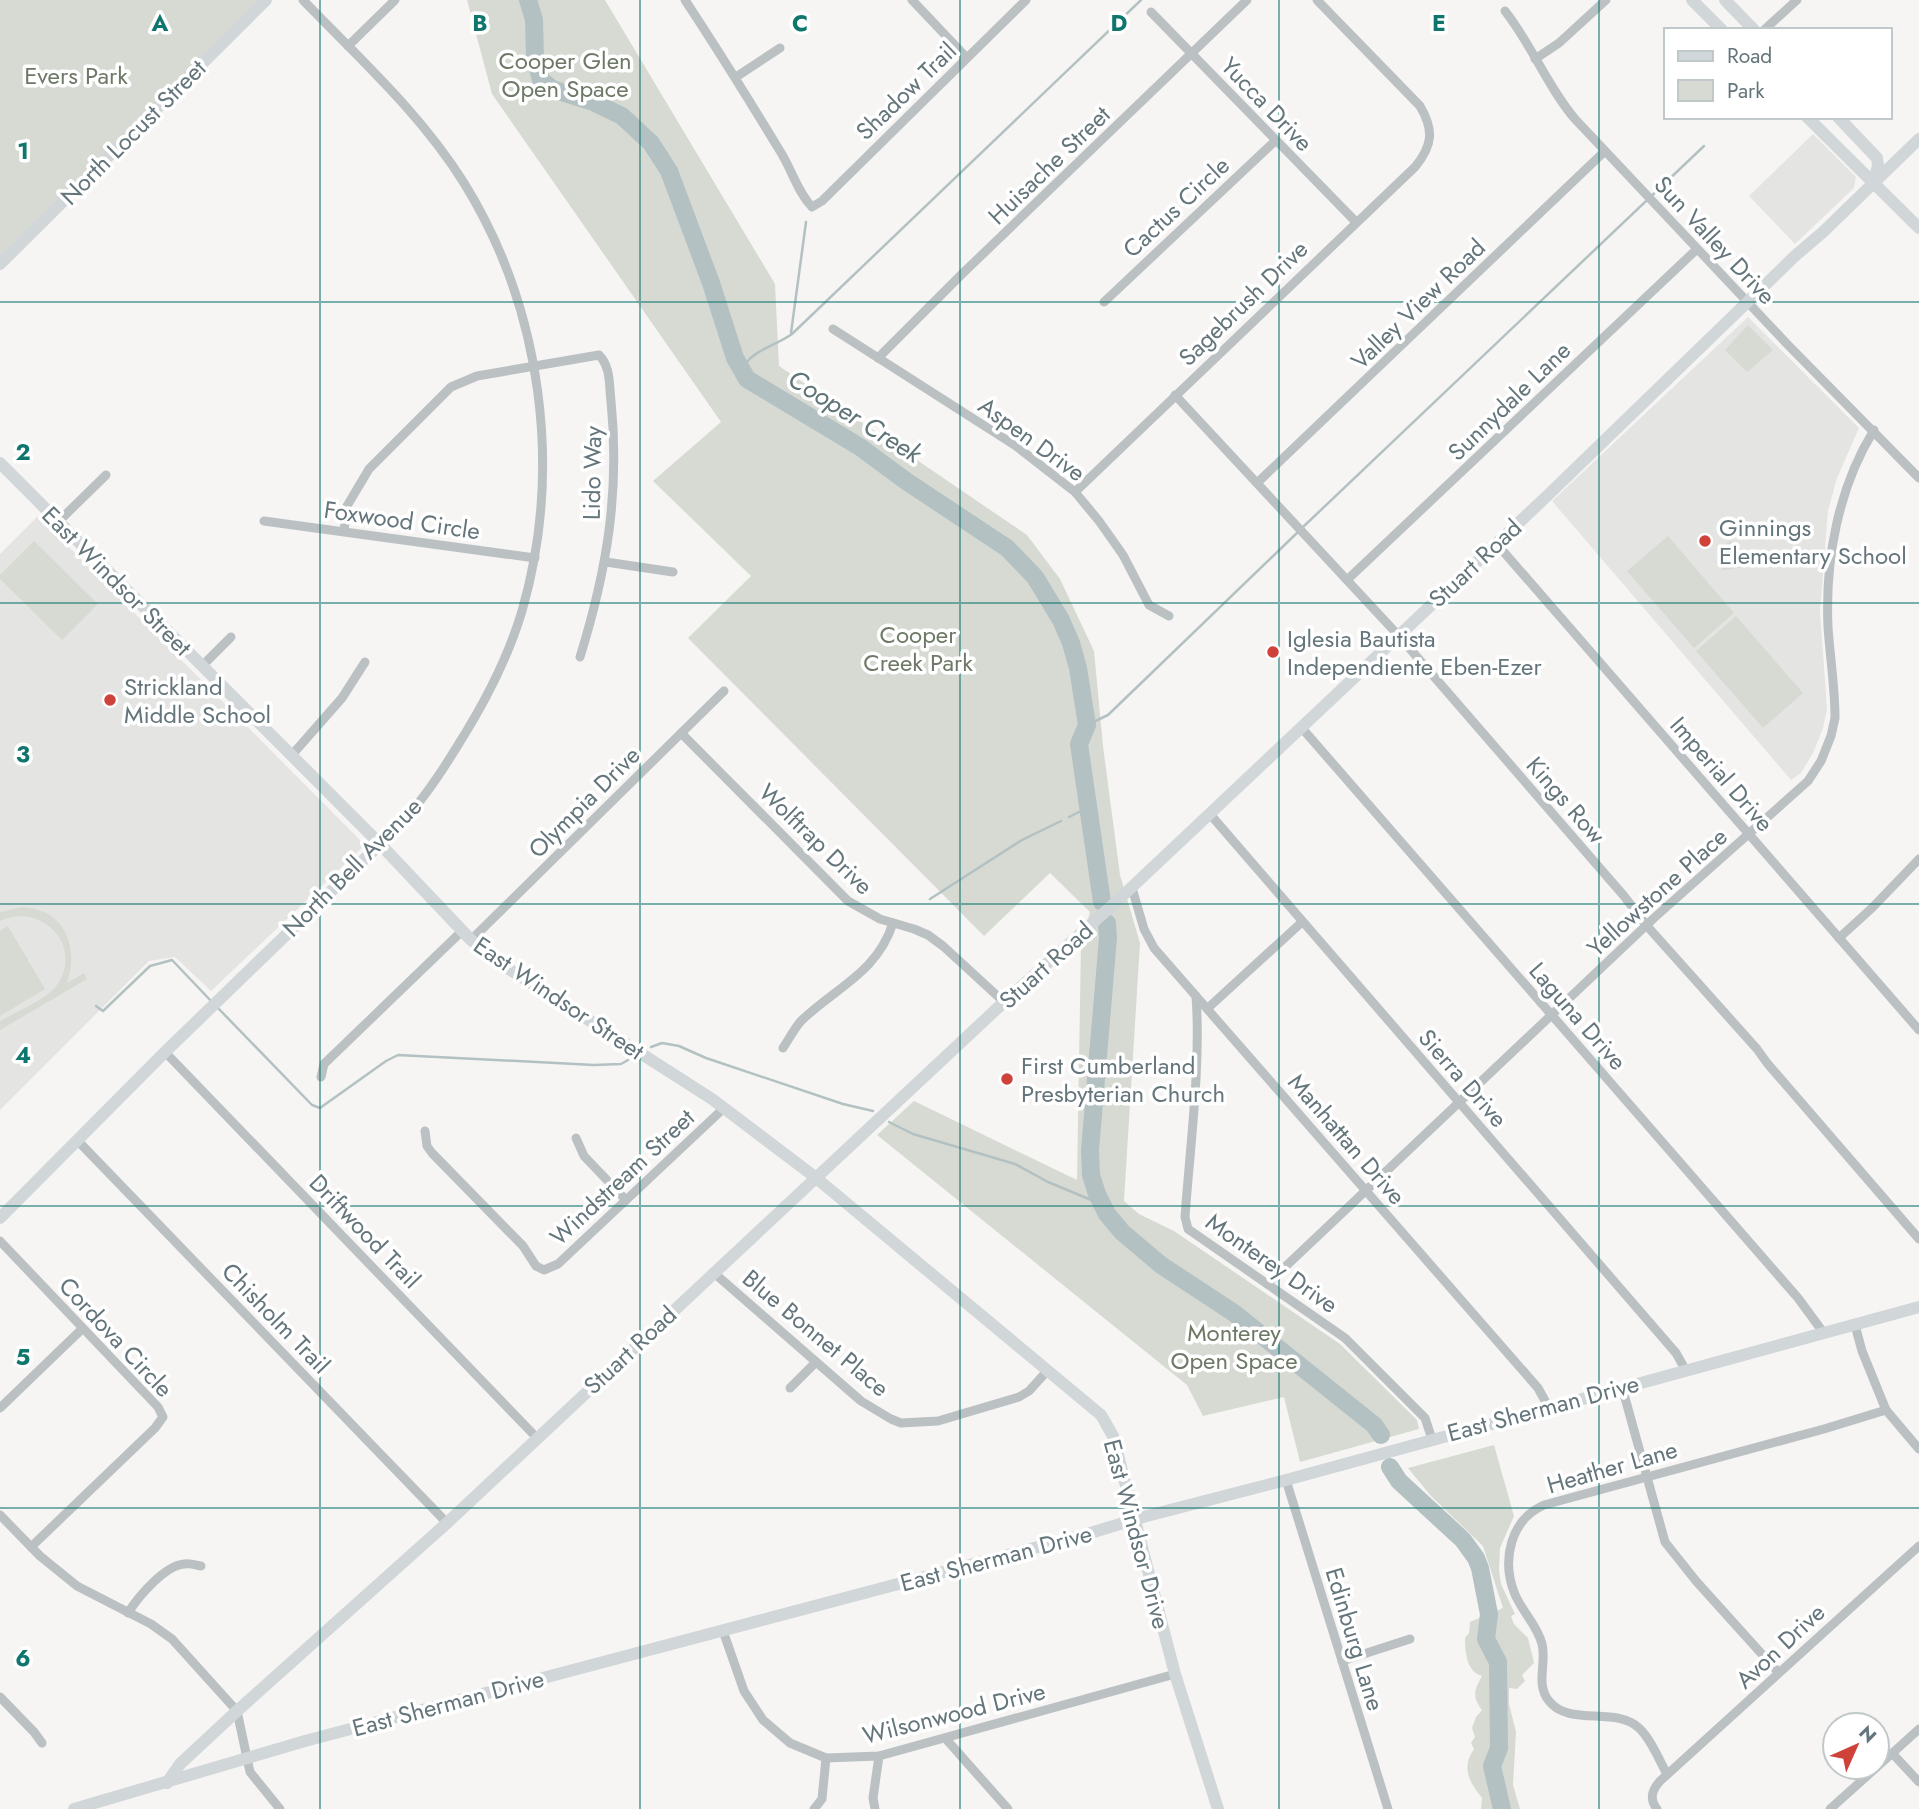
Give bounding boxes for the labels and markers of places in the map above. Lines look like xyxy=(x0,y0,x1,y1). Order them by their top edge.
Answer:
place label: Ginnings Elementary School xyxy=(1719,510,1907,573)
marker: Ginnings Elementary School xyxy=(1697,533,1713,549)
place label: Iglesia Bautista Independiente Eben-Ezer xyxy=(1287,621,1542,684)
marker: Iglesia Bautista Independiente Eben-Ezer xyxy=(1265,644,1281,660)
place label: Strickland Middle School xyxy=(124,669,271,732)
marker: Strickland Middle School xyxy=(102,692,118,708)
place label: First Cumberland Presbyterian Church xyxy=(1021,1048,1225,1111)
marker: First Cumberland Presbyterian Church xyxy=(999,1071,1015,1087)

